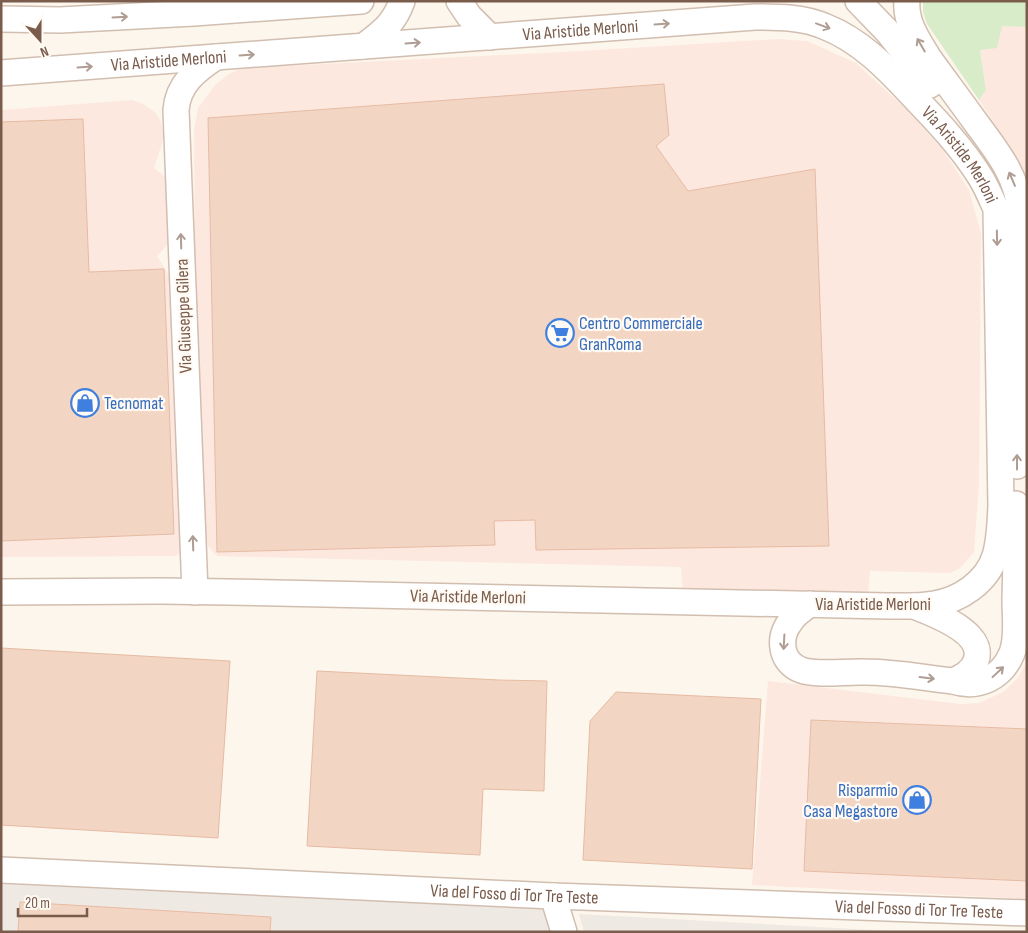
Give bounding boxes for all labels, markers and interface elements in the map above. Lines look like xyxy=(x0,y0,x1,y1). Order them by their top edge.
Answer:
one-way arrow xyxy=(112,12,128,21)
north arrow xyxy=(15,15,65,65)
street label: Via Aristide Merloni xyxy=(522,15,639,45)
one-way arrow xyxy=(654,19,670,29)
one-way arrow xyxy=(815,22,830,31)
one-way arrow xyxy=(404,38,420,47)
one-way arrow xyxy=(915,38,925,52)
text: N xyxy=(38,42,51,61)
street label: Via Aristide Merloni xyxy=(110,46,227,75)
one-way arrow xyxy=(239,50,255,60)
one-way arrow xyxy=(77,62,93,71)
street label: Via Aristide Merloni xyxy=(918,102,1002,206)
one-way arrow xyxy=(1007,172,1017,187)
one-way arrow xyxy=(992,229,1002,245)
one-way arrow xyxy=(176,233,186,249)
street label: Via Giuseppe Gilera xyxy=(172,258,196,374)
place label: Centro Commerciale GranRoma xyxy=(579,313,703,355)
supermarket icon: Centro Commerciale GranRoma xyxy=(545,318,575,348)
shop icon: Tecnomat xyxy=(70,388,100,418)
place label: Tecnomat xyxy=(104,393,164,414)
one-way arrow xyxy=(1012,455,1022,471)
one-way arrow xyxy=(188,535,197,551)
street label: Via Aristide Merloni xyxy=(410,585,526,609)
street label: Via Aristide Merloni xyxy=(815,594,931,615)
one-way arrow xyxy=(779,634,788,650)
one-way arrow xyxy=(991,666,1004,678)
one-way arrow xyxy=(919,673,935,683)
place label: Risparmio Casa Megastore xyxy=(803,780,898,822)
shop icon: Risparmio Casa Megastore xyxy=(902,785,932,815)
street label: Via del Fosso di Tor Tre Teste xyxy=(430,880,599,908)
scale bar xyxy=(18,886,86,918)
text: 20 m xyxy=(25,894,50,913)
street label: Via del Fosso di Tor Tre Teste xyxy=(835,896,1004,923)

